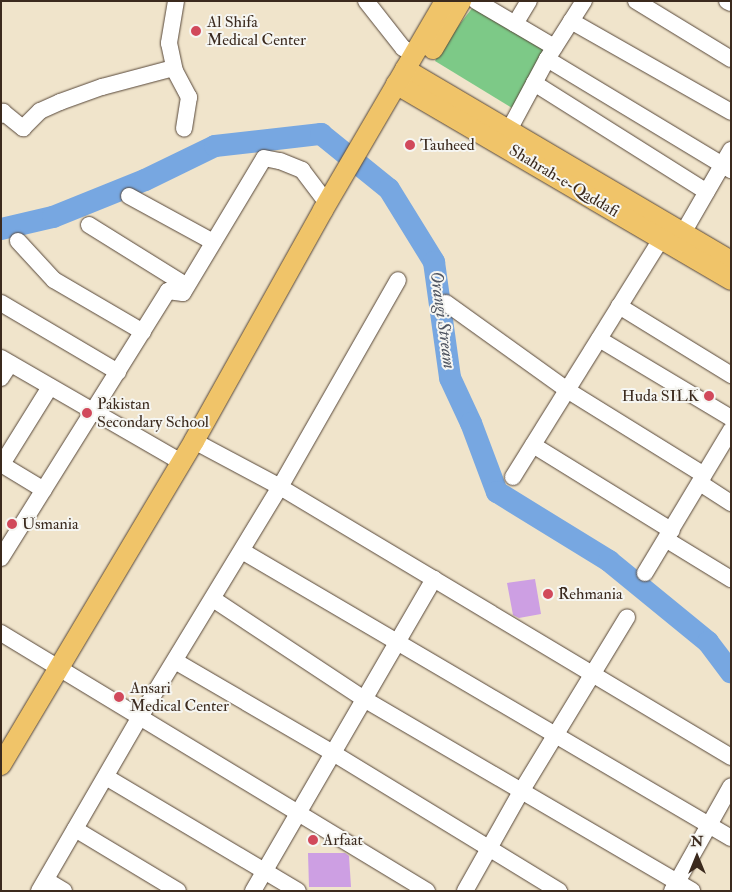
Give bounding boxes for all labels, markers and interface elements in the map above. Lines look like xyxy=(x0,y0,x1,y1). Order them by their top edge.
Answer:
place label: Al Shifa Medical Center xyxy=(207,12,306,50)
marker: Al Shifa Medical Center xyxy=(189,24,203,38)
place label: Tauheed xyxy=(420,135,475,155)
marker: Tauheed xyxy=(404,139,416,151)
street label: Shahrah-e-Qaddafi xyxy=(506,141,622,221)
water label: Orangi Stream xyxy=(424,270,460,370)
place label: Huda SILK xyxy=(622,386,699,406)
marker: Huda SILK xyxy=(703,390,715,402)
place label: Pakistan Secondary School xyxy=(97,394,209,432)
marker: Pakistan Secondary School xyxy=(81,407,93,419)
place label: Usmania xyxy=(22,514,79,534)
marker: Usmania xyxy=(6,518,18,530)
place label: Rehmania xyxy=(558,584,622,604)
marker: Rehmania xyxy=(542,588,554,600)
place label: Ansari Medical Center xyxy=(130,678,229,716)
marker: Ansari Medical Center xyxy=(112,690,126,704)
place label: Arfaat xyxy=(323,830,363,850)
north arrow xyxy=(672,832,722,882)
text: N xyxy=(691,833,703,850)
marker: Arfaat xyxy=(307,834,319,846)

